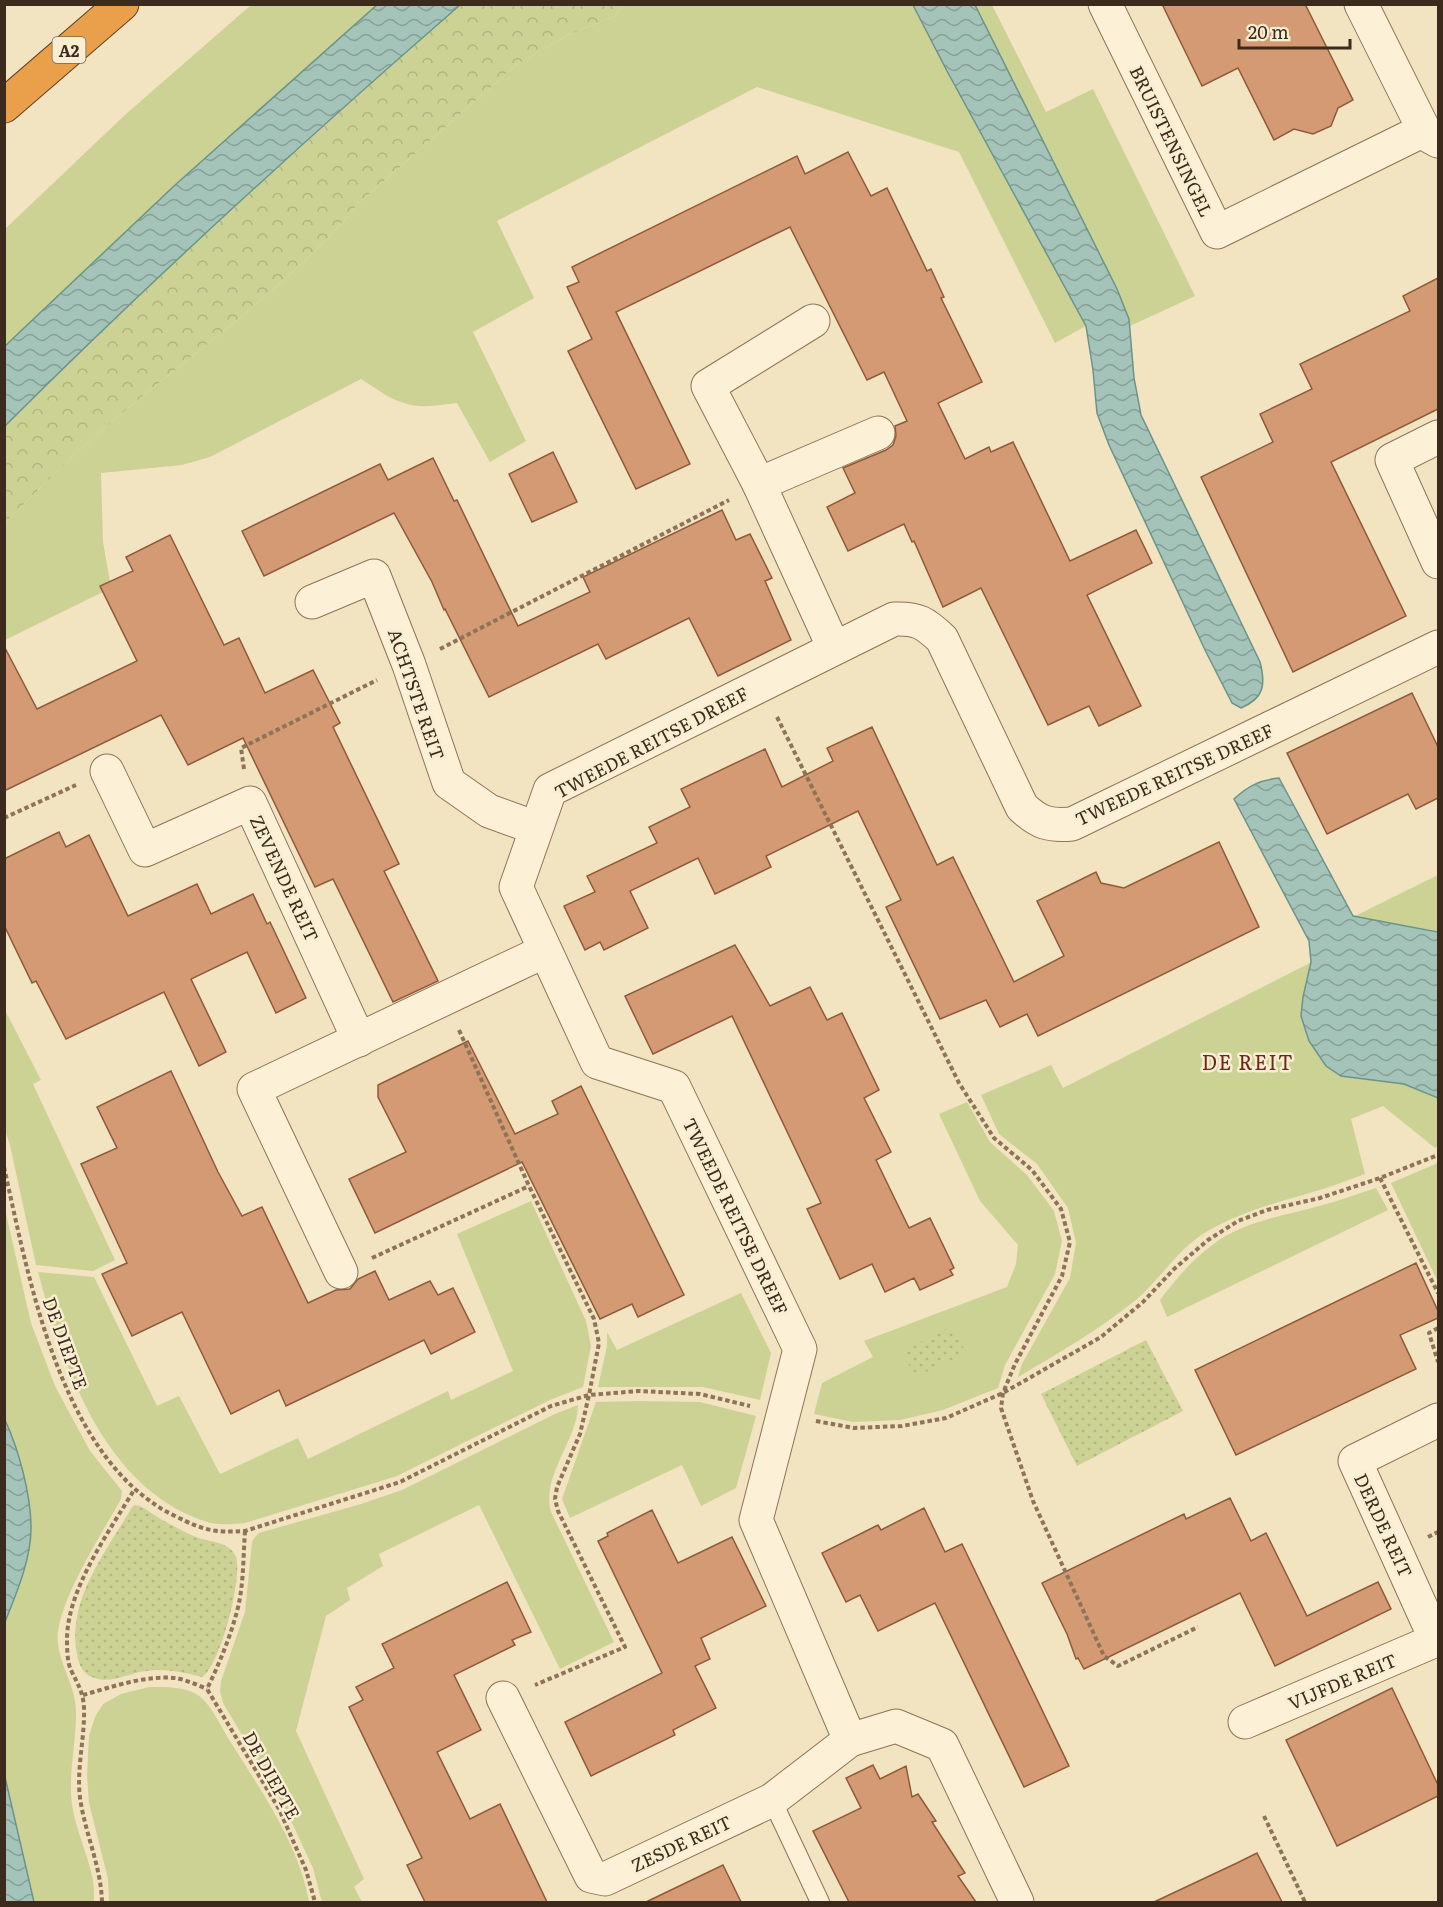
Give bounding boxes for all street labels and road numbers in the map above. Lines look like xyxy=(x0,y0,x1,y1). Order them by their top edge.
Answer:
road number: A2 xyxy=(52,37,86,63)
street label: BRUISTENSINGEL xyxy=(1124,61,1220,221)
street label: ACHTSTE REIT xyxy=(382,625,452,763)
street label: TWEEDE REITSE DREEF xyxy=(549,679,753,805)
street label: TWEEDE REITSE DREEF xyxy=(1070,716,1278,832)
street label: ZEVENDE REIT xyxy=(244,810,326,946)
street label: TWEEDE REITSE DREEF xyxy=(676,1113,796,1319)
street label: DE DIEPTE xyxy=(37,1293,95,1393)
street label: DERDE REIT xyxy=(1348,1468,1420,1582)
street label: VIJFDE REIT xyxy=(1283,1646,1401,1716)
street label: DE DIEPTE xyxy=(237,1726,307,1824)
street label: ZESDE REIT xyxy=(626,1808,736,1878)

